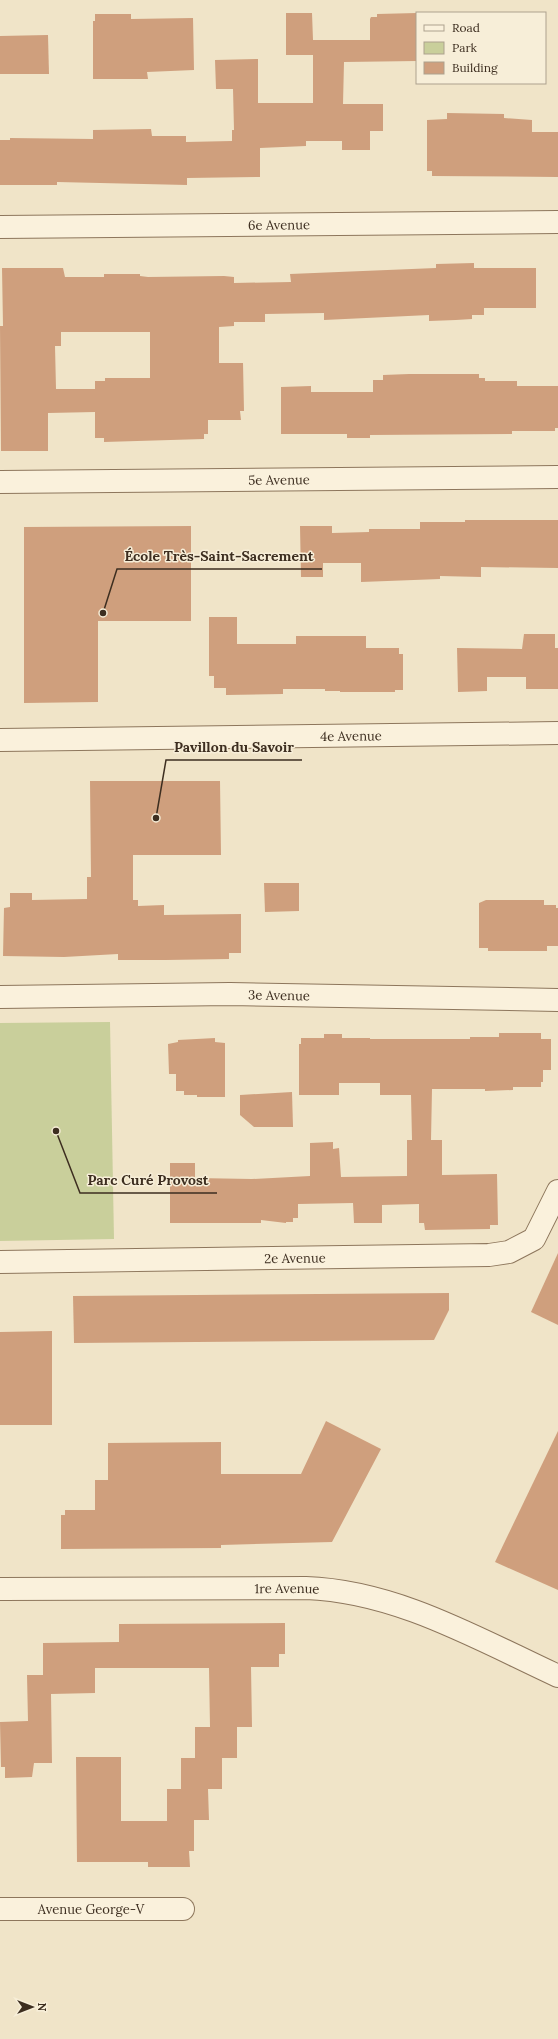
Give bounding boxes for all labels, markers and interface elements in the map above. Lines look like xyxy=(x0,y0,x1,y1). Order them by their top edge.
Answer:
legend xyxy=(416,12,546,84)
text: Road xyxy=(452,20,480,35)
text: Park xyxy=(452,40,478,55)
text: Building xyxy=(452,60,498,75)
street label: 6e Avenue xyxy=(248,216,310,234)
street label: 5e Avenue xyxy=(248,471,310,489)
callout: École Très-Saint-Sacrement xyxy=(117,543,322,569)
text: École Très-Saint-Sacrement xyxy=(124,547,314,565)
street label: 4e Avenue xyxy=(320,727,382,745)
callout: Pavillon du Savoir xyxy=(166,734,302,760)
text: Pavillon du Savoir xyxy=(174,738,294,756)
street label: 3e Avenue xyxy=(248,986,310,1004)
callout: Parc Curé Provost xyxy=(80,1167,217,1193)
text: Parc Curé Provost xyxy=(87,1171,209,1189)
street label: 2e Avenue xyxy=(264,1249,326,1267)
street label: 1re Avenue xyxy=(255,1580,320,1598)
street label: Avenue George-V xyxy=(37,1901,145,1918)
north arrow xyxy=(12,1987,52,2027)
text: N xyxy=(35,2003,49,2012)

